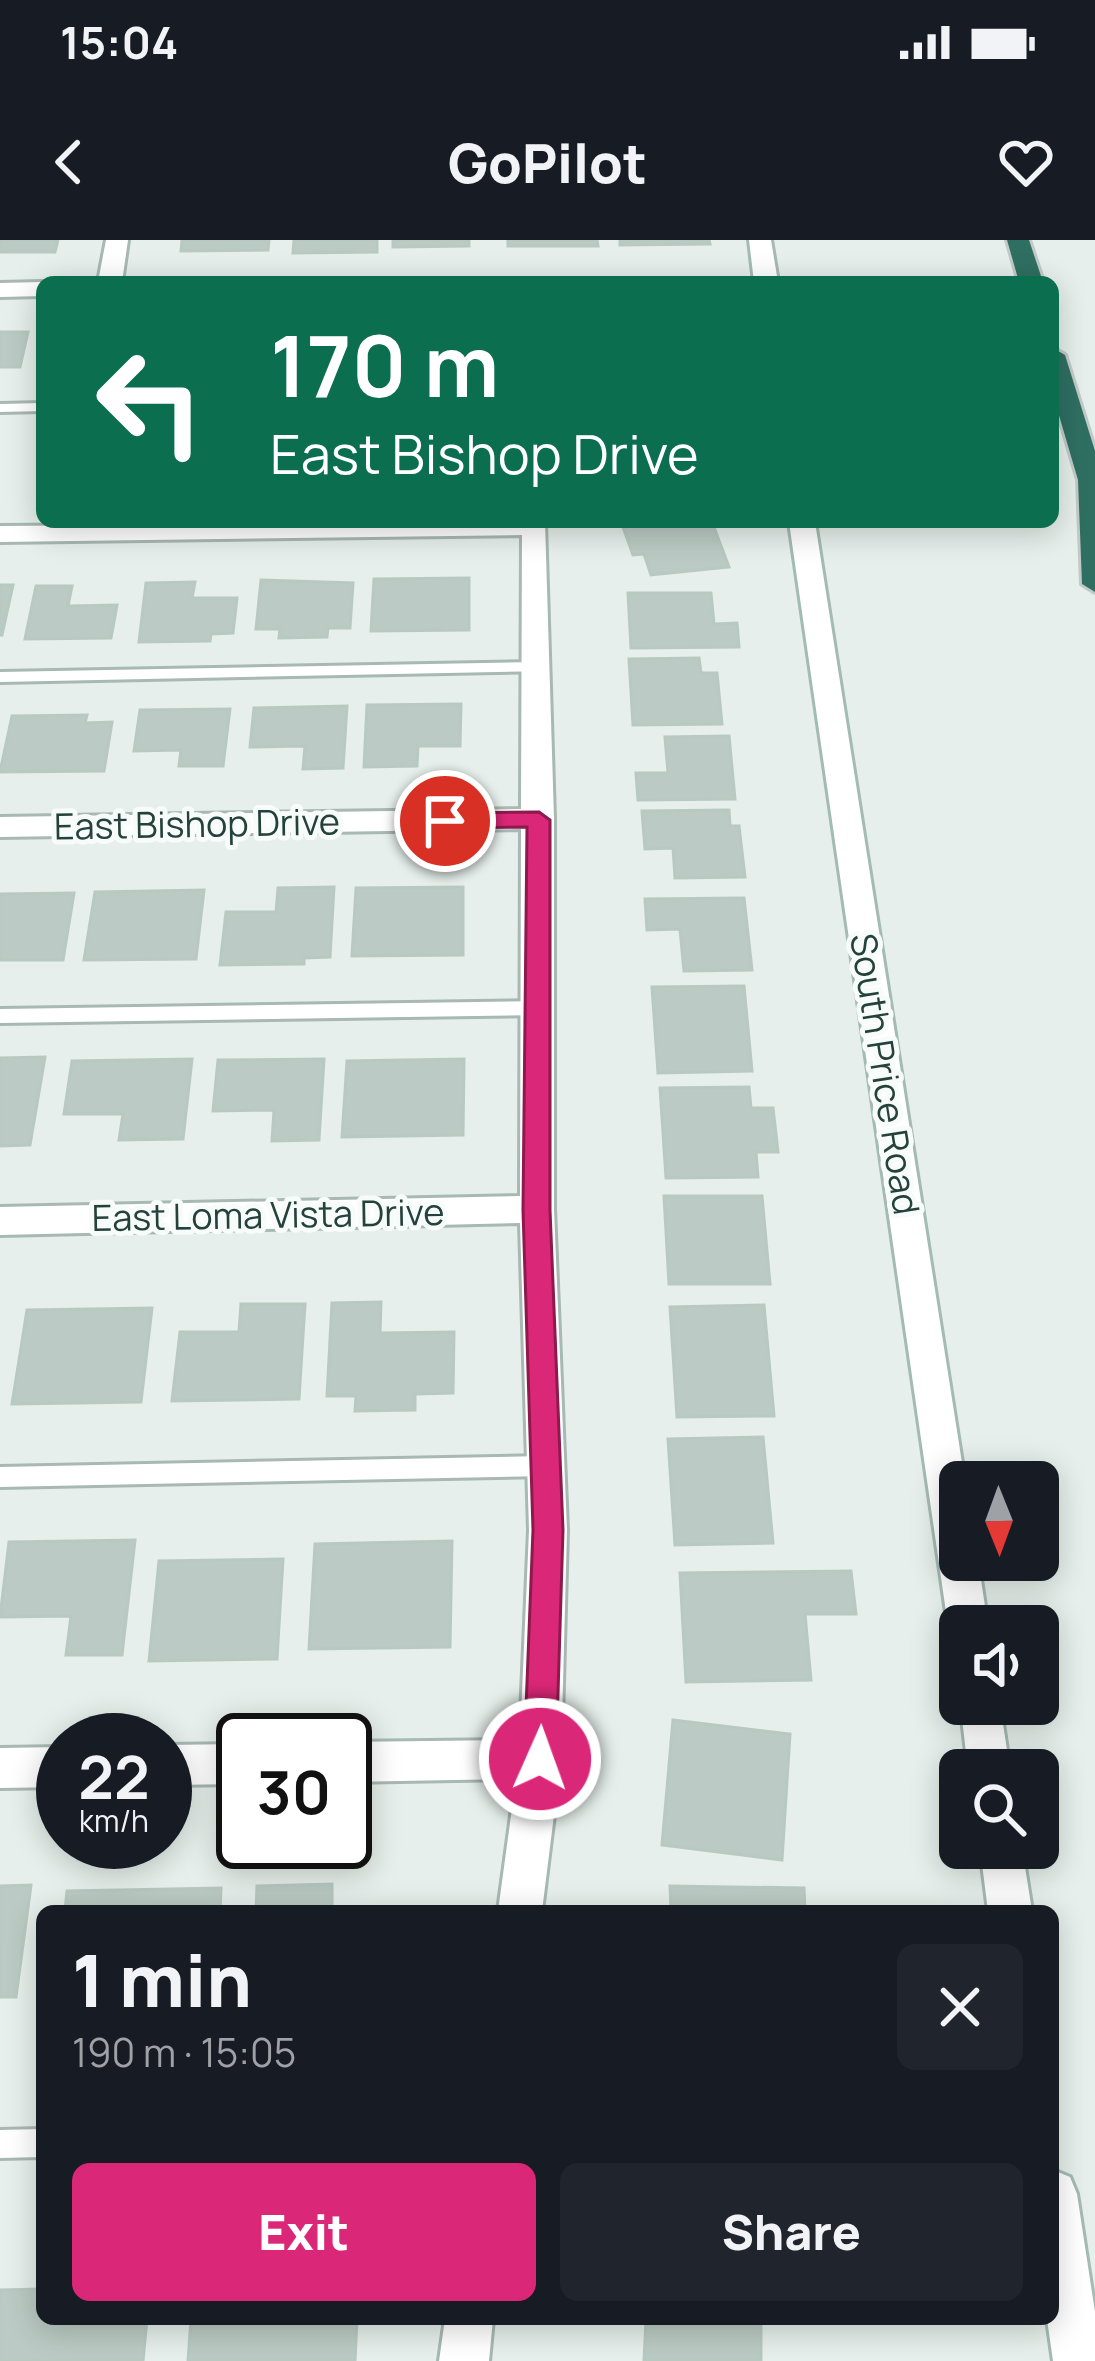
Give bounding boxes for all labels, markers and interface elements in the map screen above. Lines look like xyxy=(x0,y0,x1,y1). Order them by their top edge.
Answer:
text: 15:04 xyxy=(60,11,179,73)
text: GoPilot xyxy=(448,125,647,199)
icon: back xyxy=(36,129,102,195)
icon: heart xyxy=(993,129,1059,195)
text: 170 m xyxy=(270,307,499,422)
icon: left xyxy=(72,324,228,480)
text: East Bishop Drive xyxy=(270,416,699,490)
pin xyxy=(394,770,496,872)
icon: arrive xyxy=(412,788,478,854)
street label: East Bishop Drive xyxy=(54,797,340,850)
street label: South Price Road xyxy=(839,930,932,1218)
street label: East Loma Vista Drive xyxy=(91,1187,445,1242)
north arrow xyxy=(939,1461,1059,1581)
map controls xyxy=(939,1461,1059,1869)
button: sound xyxy=(939,1605,1059,1725)
position arrow xyxy=(477,1696,603,1822)
speed limit sign: 30 xyxy=(216,1713,372,1869)
text: 22 xyxy=(78,1735,150,1817)
button: search xyxy=(939,1749,1059,1869)
text: km/h xyxy=(79,1800,149,1841)
text: 1 min xyxy=(72,1930,252,2029)
button: close xyxy=(897,1944,1023,2070)
text: 190 m · 15:05 xyxy=(72,2025,296,2079)
button: Exit xyxy=(72,2163,536,2301)
button: Share xyxy=(560,2163,1023,2301)

